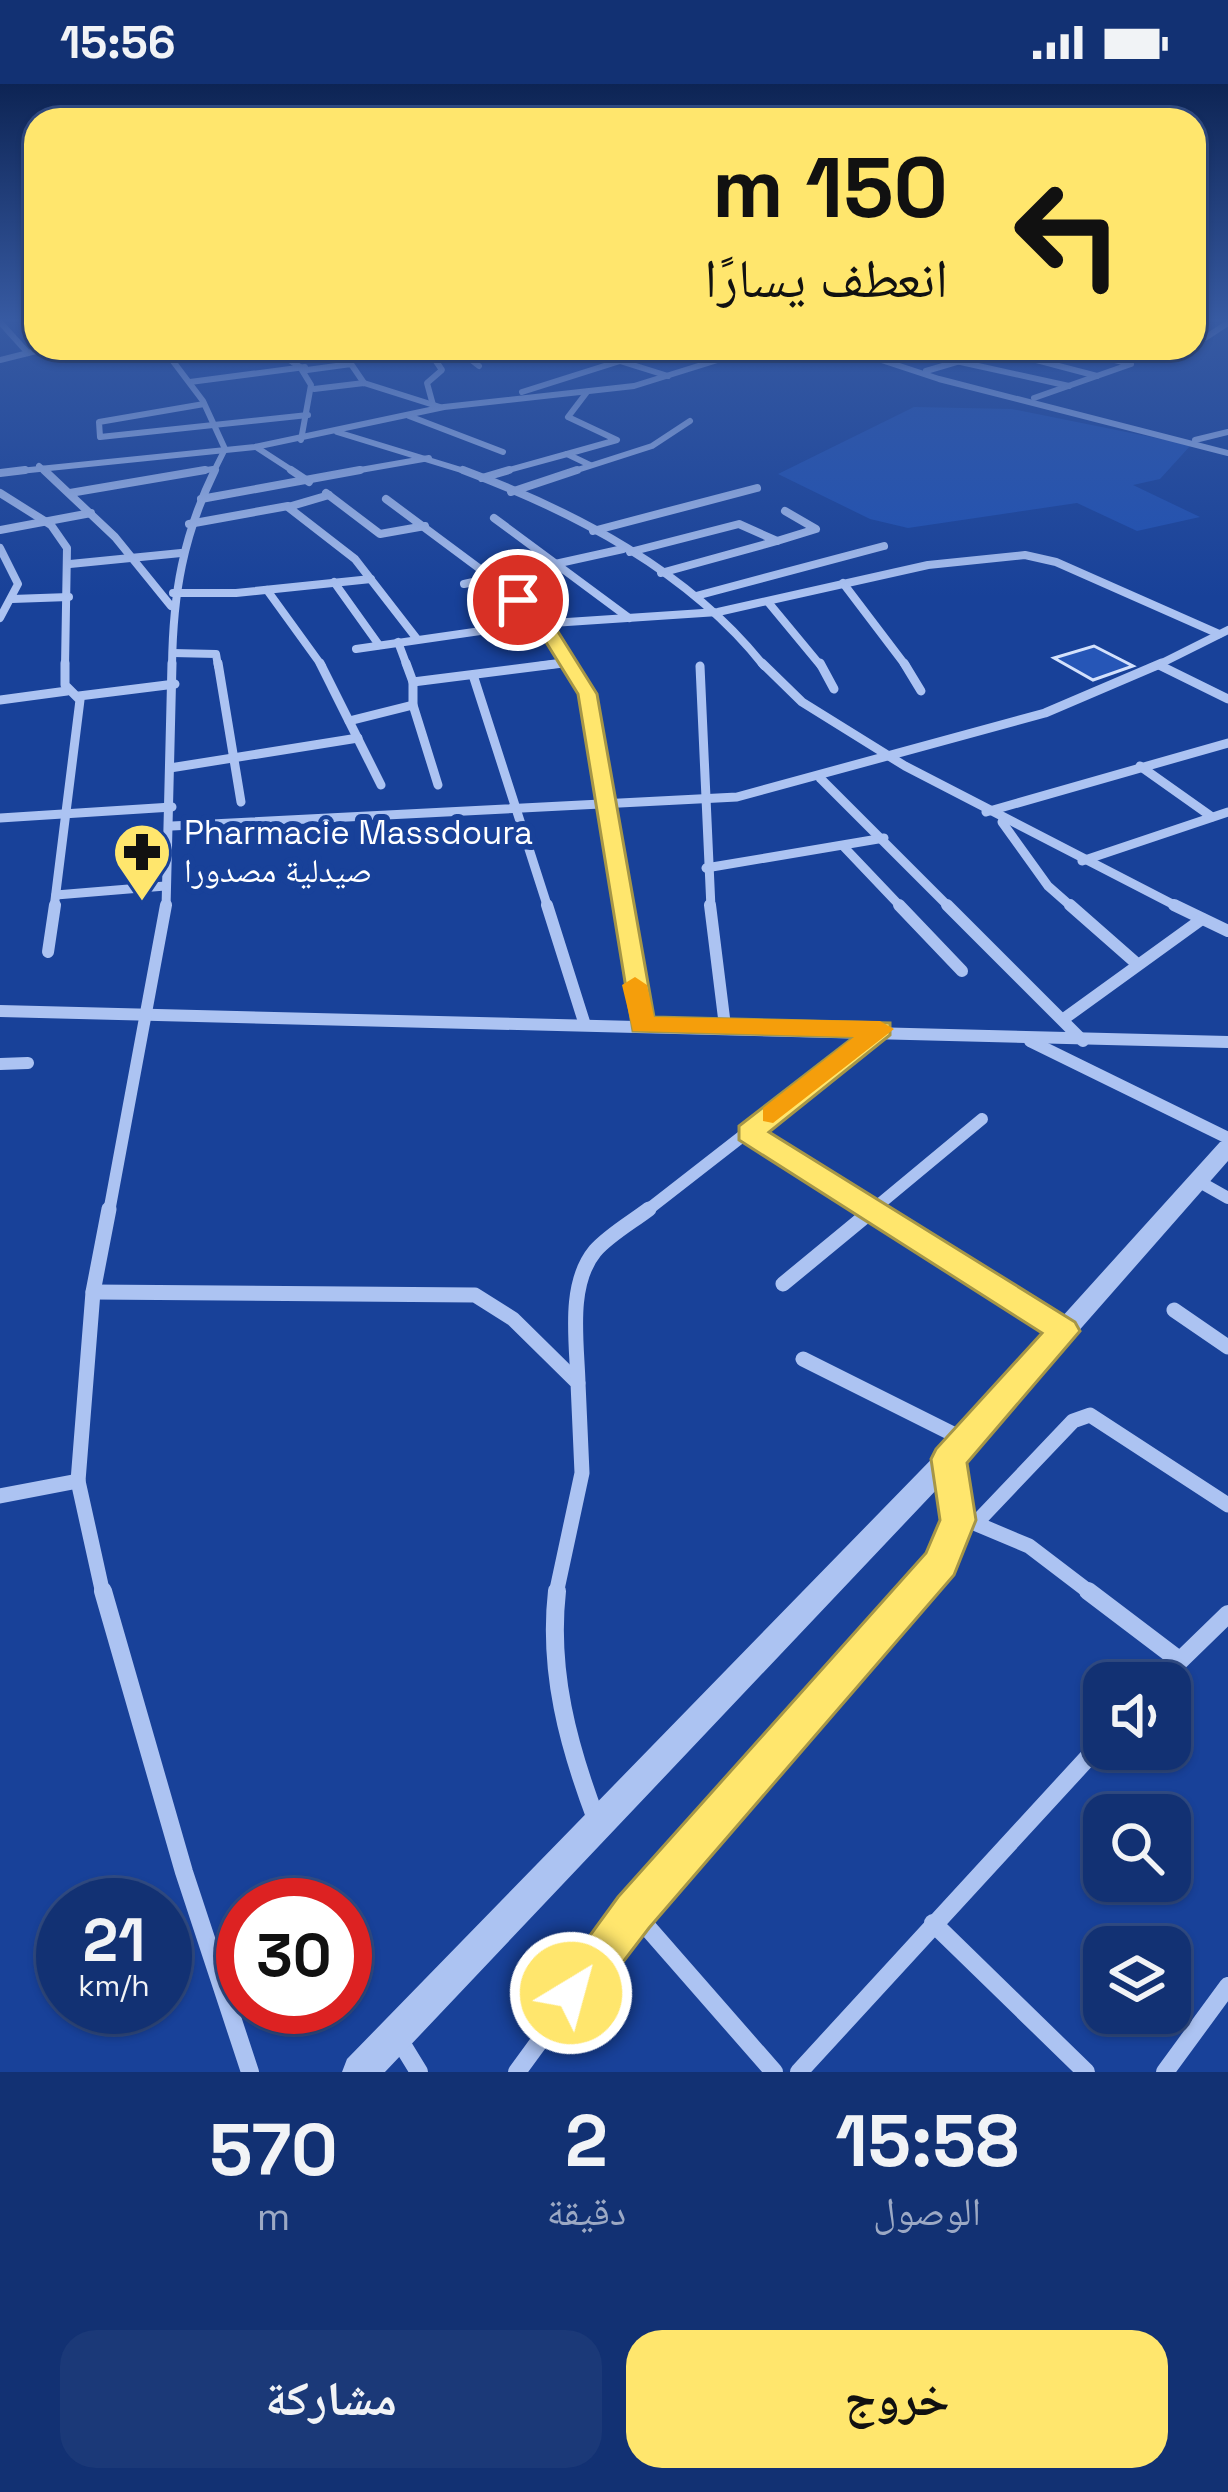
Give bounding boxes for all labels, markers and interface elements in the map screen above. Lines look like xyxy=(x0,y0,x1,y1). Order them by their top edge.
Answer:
text: 15:56 xyxy=(60,14,176,71)
text: 150 m xyxy=(712,134,948,242)
icon: left xyxy=(990,156,1146,312)
text: انعطف يسارًا xyxy=(704,244,948,313)
pin xyxy=(467,549,569,651)
icon: arrive xyxy=(485,567,551,633)
place label: Pharmacie Massdoura صيدلية مصدورا xyxy=(184,812,533,892)
pharmacy icon: Pharmacie Massdoura صيدلية مصدورا xyxy=(111,821,173,903)
map controls xyxy=(1083,1662,1191,2034)
button: sound xyxy=(1083,1662,1191,1770)
button: search xyxy=(1083,1794,1191,1902)
speed limit sign: 30 xyxy=(216,1878,372,2034)
text: 21 xyxy=(83,1902,145,1979)
button: layers xyxy=(1083,1926,1191,2034)
position arrow xyxy=(508,1930,634,2056)
text: km/h xyxy=(78,1966,150,2005)
text: 2 xyxy=(565,2095,608,2187)
text: 15:58 xyxy=(835,2095,1019,2187)
text: 570 xyxy=(209,2104,338,2196)
text: دقيقة xyxy=(547,2187,626,2236)
text: الوصول xyxy=(873,2187,981,2236)
text: m xyxy=(257,2192,290,2241)
button: مشاركة xyxy=(60,2330,602,2468)
button: خروج xyxy=(626,2330,1168,2468)

